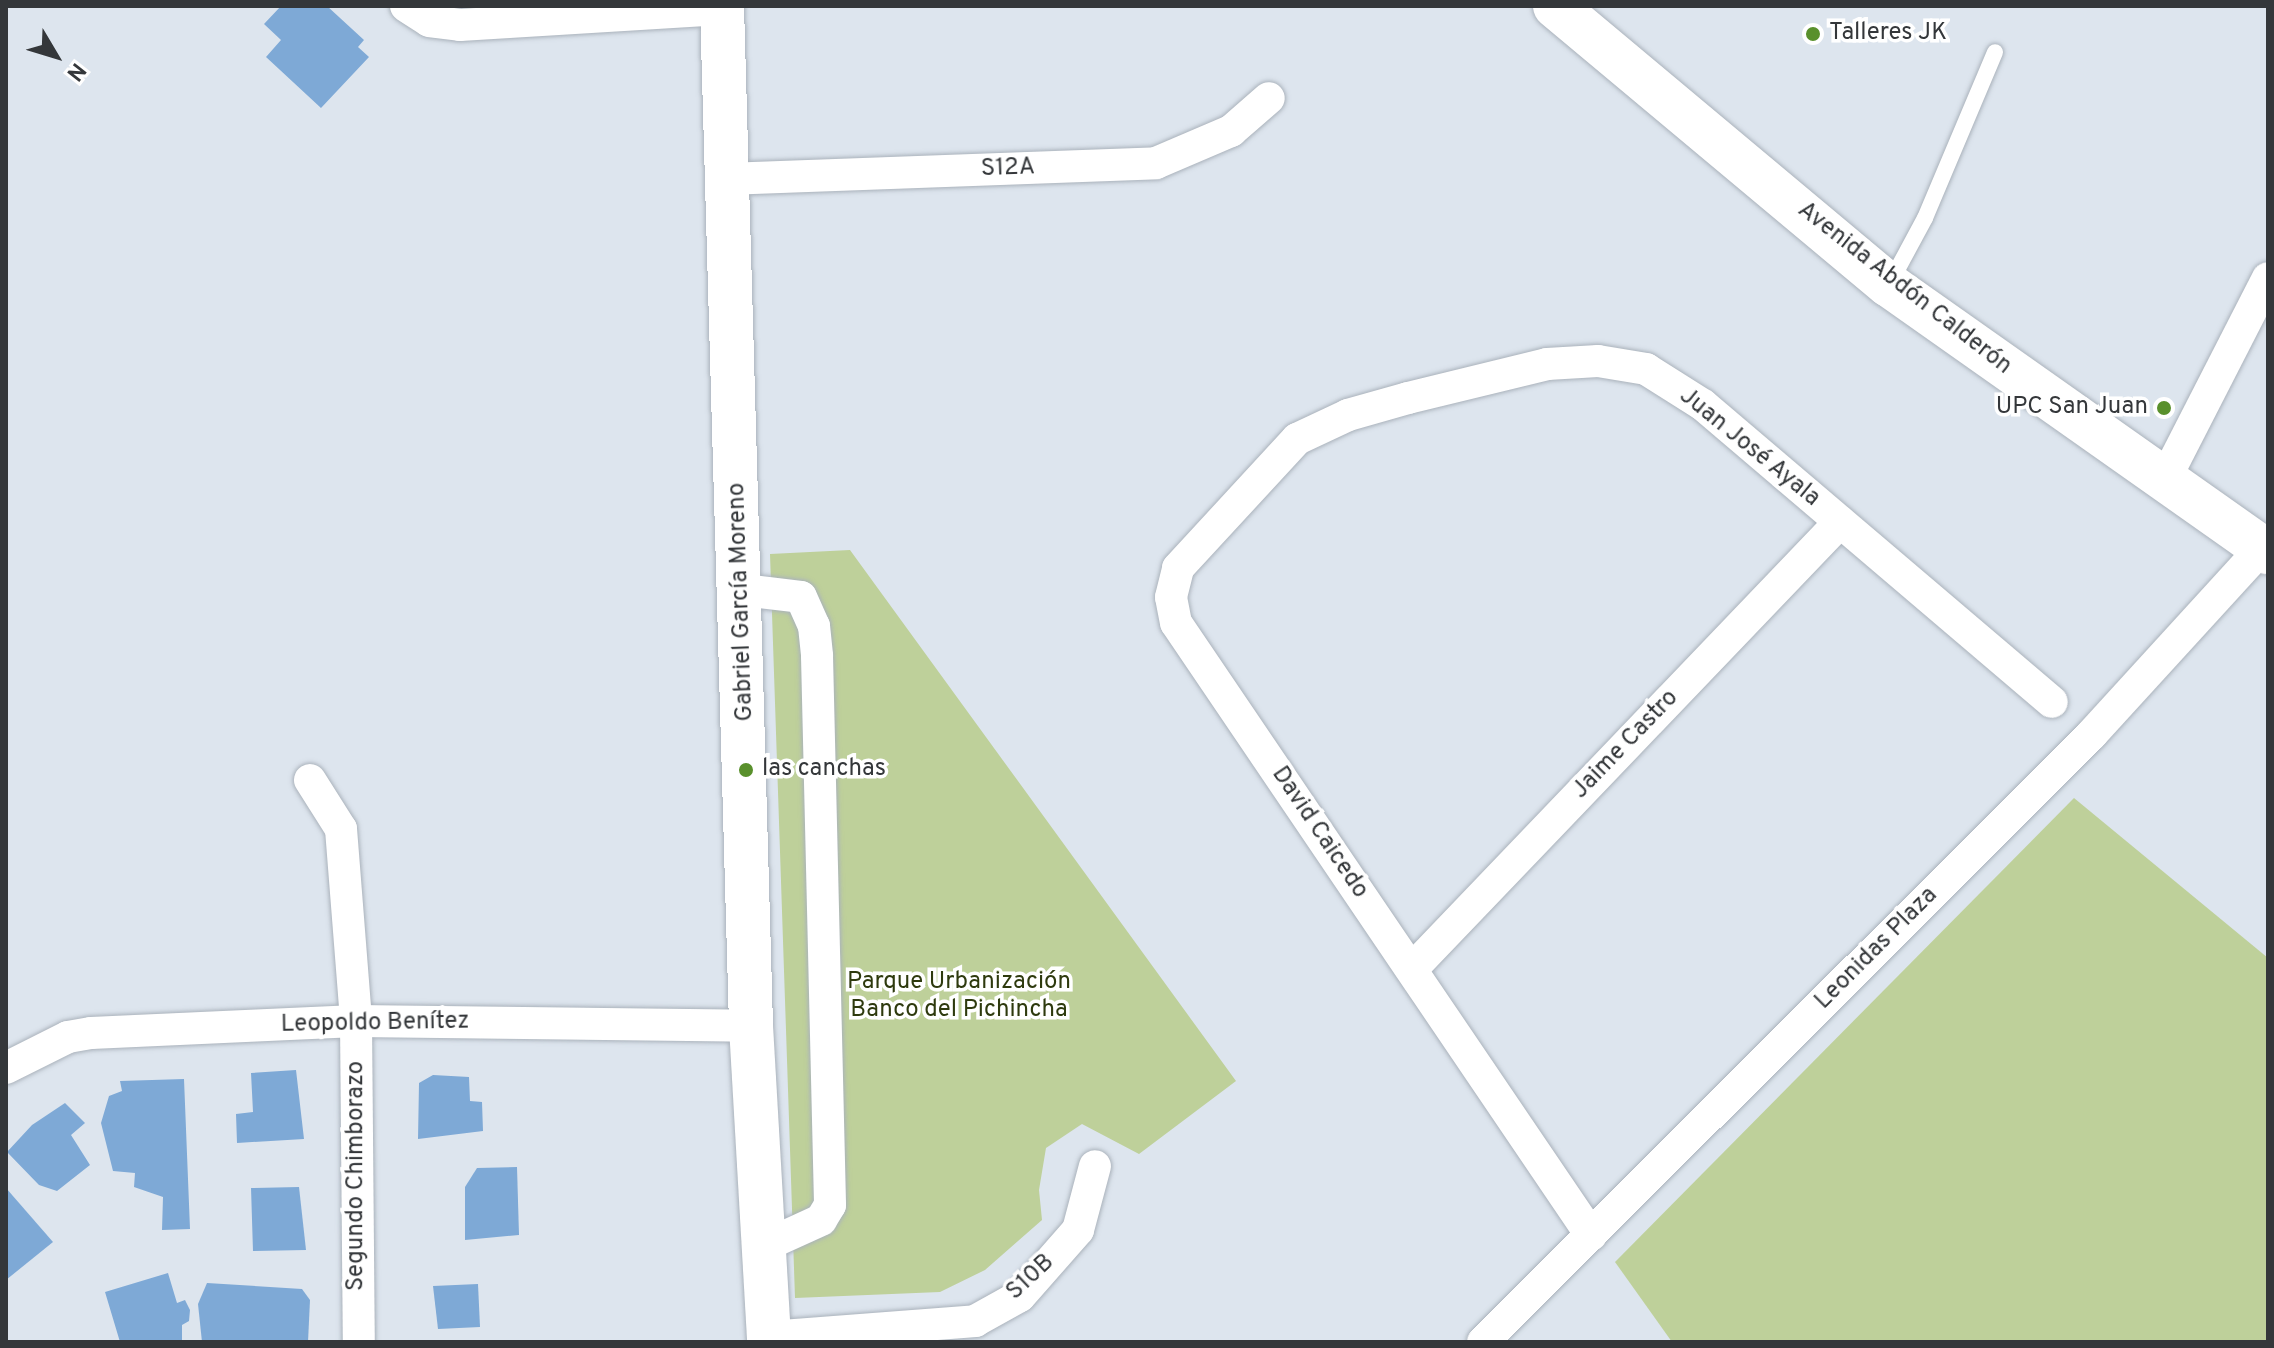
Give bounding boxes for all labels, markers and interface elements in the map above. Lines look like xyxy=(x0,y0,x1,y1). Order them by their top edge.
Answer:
north arrow xyxy=(16,16,96,96)
place label: Talleres JK xyxy=(1829,20,1947,48)
marker: Talleres JK xyxy=(1804,25,1822,43)
text: N xyxy=(60,57,91,86)
street label: S12A xyxy=(980,154,1036,184)
street label: Avenida Abdón Calderón xyxy=(1791,196,2017,382)
street label: Juan José Ayala xyxy=(1673,382,1825,514)
place label: UPC San Juan xyxy=(1996,394,2148,422)
marker: UPC San Juan xyxy=(2155,399,2173,417)
street label: Gabriel García Moreno xyxy=(723,482,761,722)
street label: Jaime Castro xyxy=(1567,684,1685,806)
place label: las canchas xyxy=(762,756,886,784)
marker: las canchas xyxy=(737,761,755,779)
street label: David Caicedo xyxy=(1264,762,1374,904)
street label: Leonidas Plaza xyxy=(1810,882,1944,1016)
park label: Parque Urbanización Banco del Pichincha xyxy=(847,969,1071,1025)
street label: Leopoldo Benítez xyxy=(281,1008,469,1040)
street label: Segundo Chimborazo xyxy=(343,1061,371,1291)
street label: S10B xyxy=(1001,1249,1061,1307)

